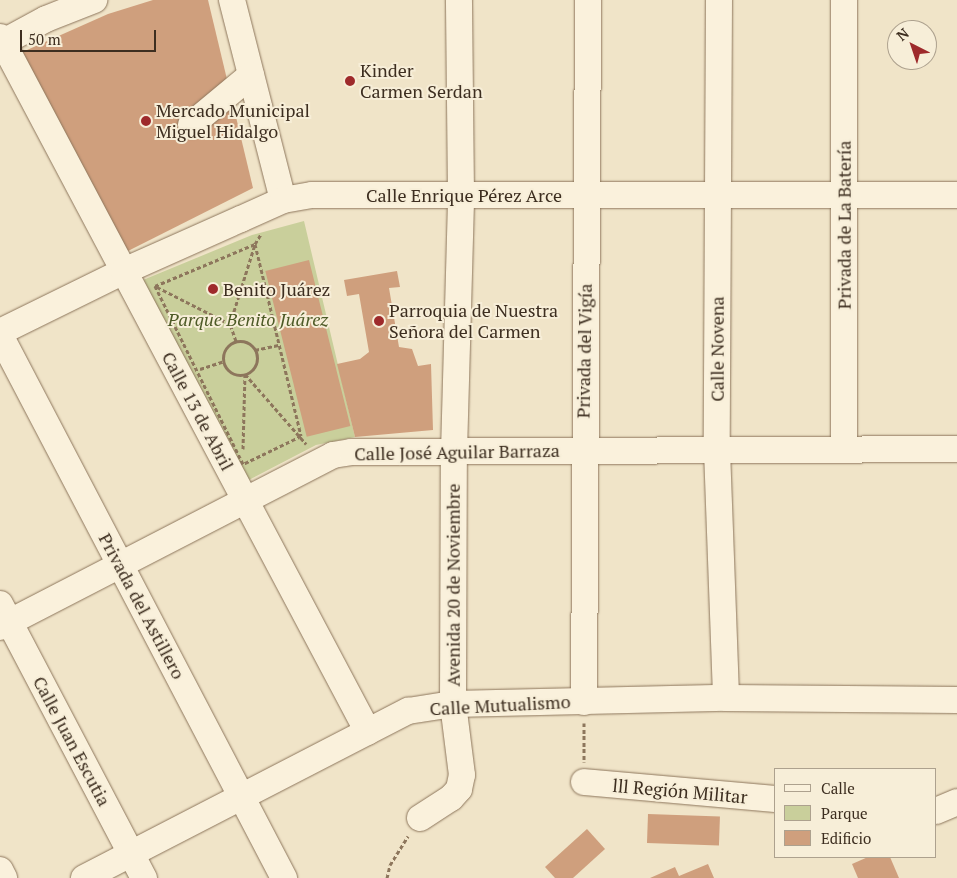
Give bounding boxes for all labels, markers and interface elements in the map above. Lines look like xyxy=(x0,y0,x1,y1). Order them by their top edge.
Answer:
scale bar xyxy=(22,20,159,52)
north arrow xyxy=(887,20,937,70)
text: N xyxy=(892,23,913,45)
text: 50 m xyxy=(28,29,61,49)
place label: Kinder Carmen Serdan xyxy=(360,60,483,102)
marker: Kinder Carmen Serdan xyxy=(344,75,356,87)
place label: Mercado Municipal Miguel Hidalgo xyxy=(156,100,310,142)
marker: Mercado Municipal Miguel Hidalgo xyxy=(140,115,152,127)
street label: Privada de La Batería xyxy=(833,141,855,309)
street label: Calle Enrique Pérez Arce xyxy=(366,184,562,206)
place label: Benito Juárez xyxy=(223,278,330,300)
marker: Benito Juárez xyxy=(207,283,219,295)
street label: Privada del Vigía xyxy=(572,283,596,419)
street label: Calle Novena xyxy=(706,296,728,402)
place label: Parroquia de Nuestra Señora del Carmen xyxy=(389,300,558,342)
park label: Parque Benito Juárez xyxy=(168,308,328,330)
marker: Parroquia de Nuestra Señora del Carmen xyxy=(373,315,385,327)
street label: Calle 13 de Abril xyxy=(158,348,238,474)
street label: Calle José Aguilar Barraza xyxy=(354,439,560,465)
street label: Avenida 20 de Noviembre xyxy=(442,483,464,687)
street label: Privada del Astillero xyxy=(94,529,190,683)
street label: Calle Juan Escutia xyxy=(29,672,115,810)
street label: Calle Mutualismo xyxy=(429,691,571,719)
legend xyxy=(774,768,937,858)
street label: lll Región Militar xyxy=(612,774,748,808)
text: Calle xyxy=(821,778,855,798)
text: Parque xyxy=(821,803,868,823)
text: Edificio xyxy=(821,828,871,848)

